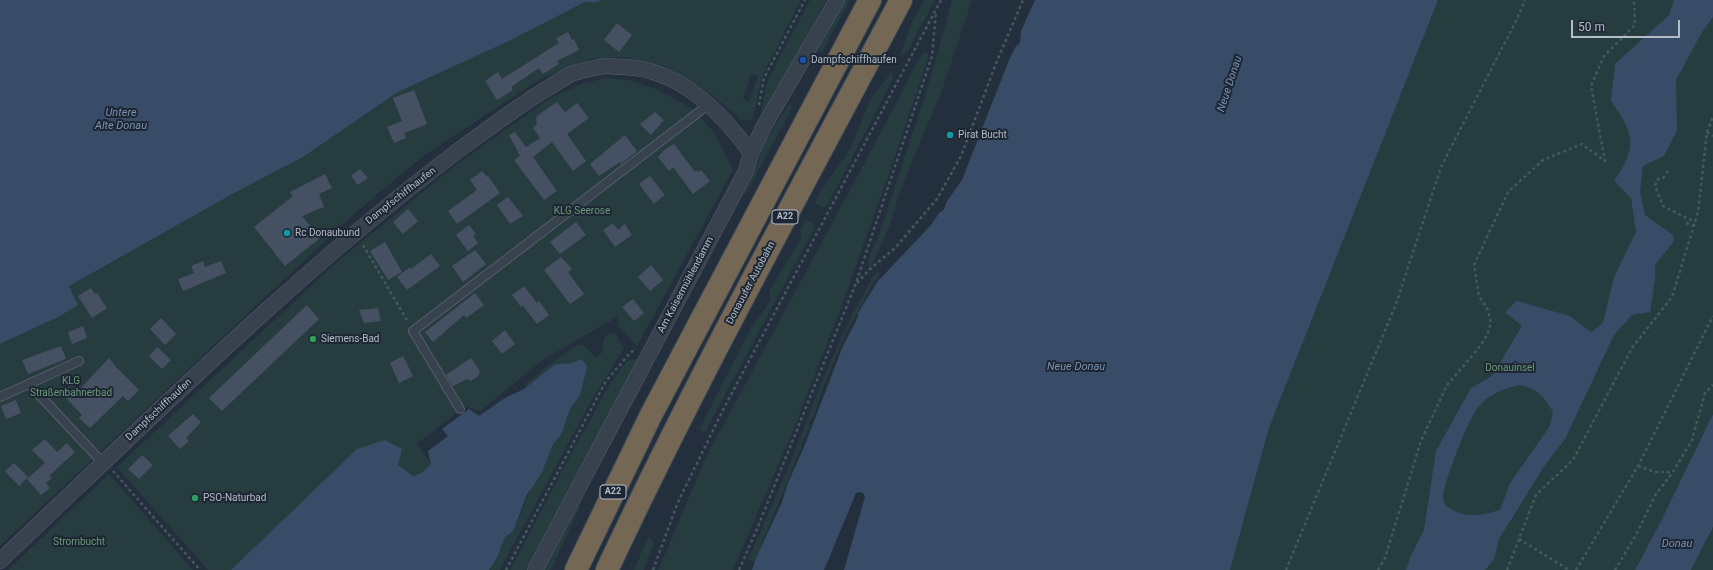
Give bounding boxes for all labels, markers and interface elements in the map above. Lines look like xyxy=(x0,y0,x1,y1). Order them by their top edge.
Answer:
scale bar xyxy=(1573,12,1682,38)
text: 50 m xyxy=(1578,20,1605,34)
place label: Dampfschiffhaufen xyxy=(811,54,897,66)
water label: Neue Donau xyxy=(1215,54,1245,114)
marker: Dampfschiffhaufen xyxy=(798,55,808,65)
water label: Untere Alte Donau xyxy=(95,106,147,132)
place label: Pirat Bucht xyxy=(958,129,1007,141)
marker: Pirat Bucht xyxy=(945,130,955,140)
street label: Dampfschiffhaufen xyxy=(364,165,438,227)
park label: KLG Seerose xyxy=(554,205,610,217)
road number: A22 xyxy=(772,210,798,224)
place label: Rc Donaubund xyxy=(295,227,360,239)
marker: Rc Donaubund xyxy=(282,228,292,238)
street label: Am Kaisermühlendamm xyxy=(655,235,717,335)
street label: Donauufer Autobahn xyxy=(724,240,778,326)
place label: Siemens-Bad xyxy=(321,333,380,345)
marker: Siemens-Bad xyxy=(308,334,318,344)
water label: Neue Donau xyxy=(1047,360,1105,374)
park label: Donauinsel xyxy=(1485,362,1535,374)
park label: KLG Straßenbahnerbad xyxy=(30,375,112,398)
street label: Dampfschiffhaufen xyxy=(124,376,194,444)
road number: A22 xyxy=(600,485,626,499)
place label: PSO-Naturbad xyxy=(203,492,266,504)
marker: PSO-Naturbad xyxy=(190,493,200,503)
park label: Strombucht xyxy=(53,536,105,548)
water label: Donau xyxy=(1662,537,1692,551)

